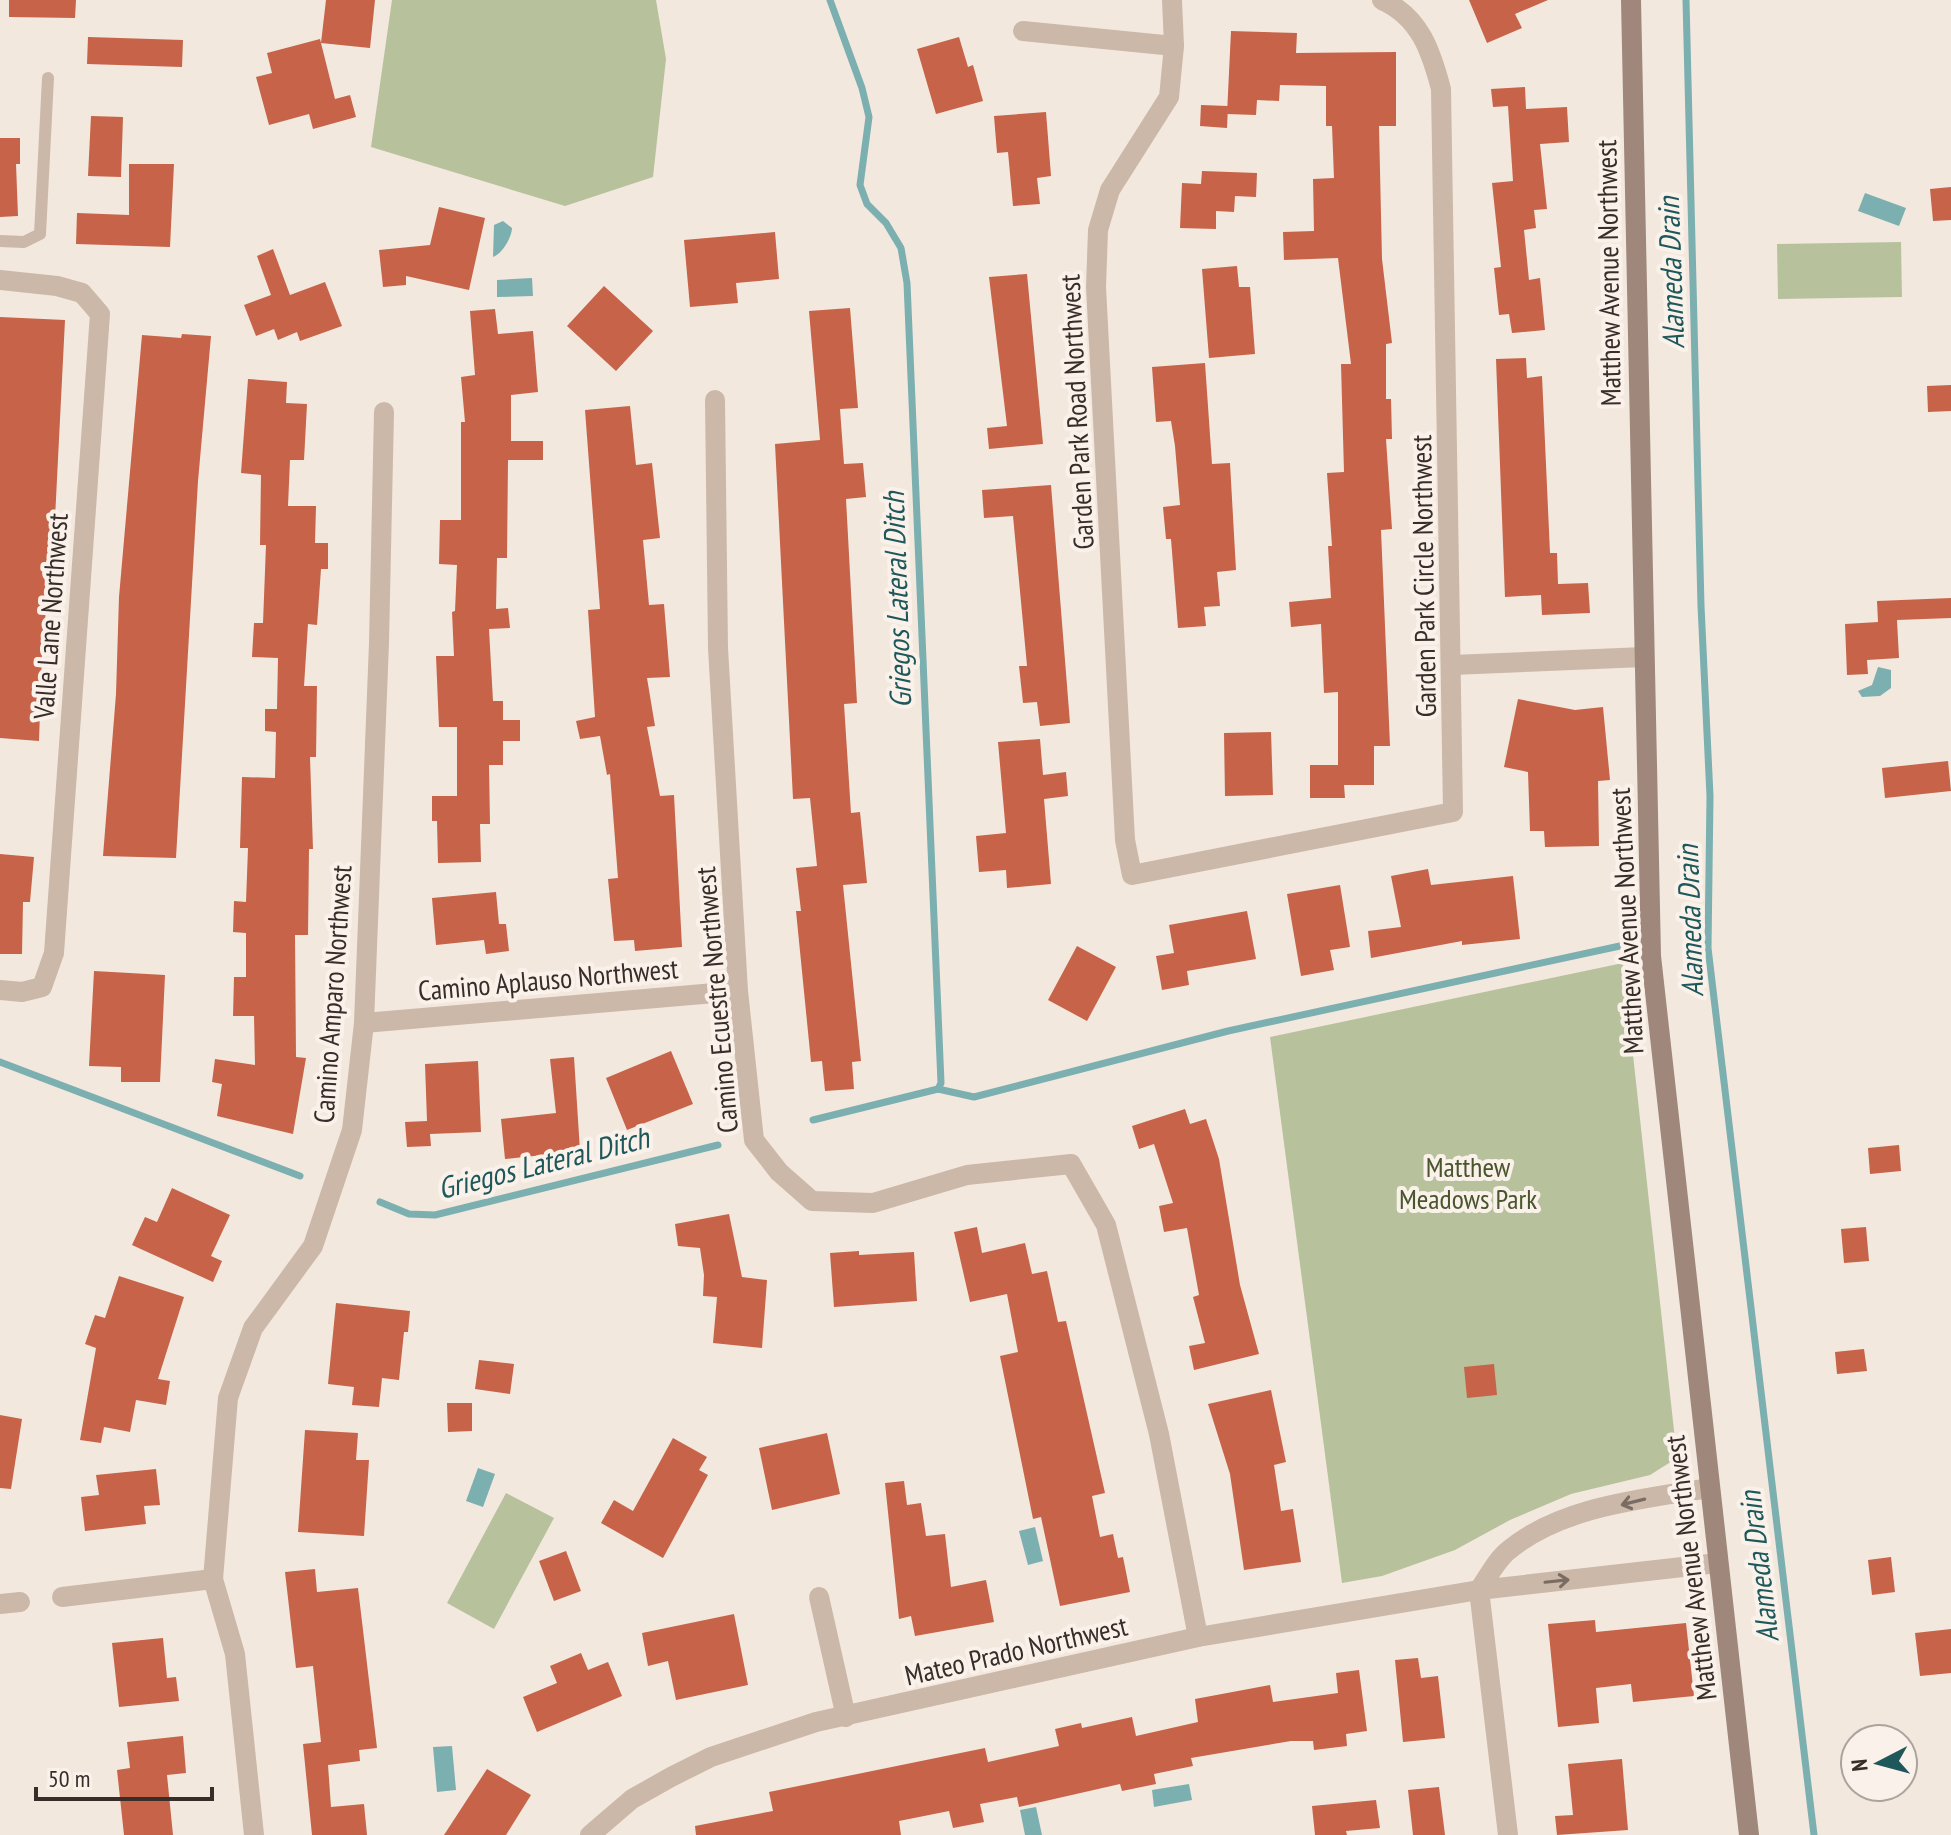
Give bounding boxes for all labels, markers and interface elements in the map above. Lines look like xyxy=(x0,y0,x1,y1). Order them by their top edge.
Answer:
street label: Matthew Avenue Northwest xyxy=(1587,139,1629,407)
water label: Alameda Drain xyxy=(1648,194,1692,350)
street label: Garden Park Road Northwest xyxy=(1050,273,1102,551)
street label: Garden Park Circle Northwest xyxy=(1402,434,1444,718)
water label: Griegos Lateral Ditch xyxy=(873,489,919,709)
street label: Valle Lane Northwest xyxy=(24,512,76,721)
street label: Matthew Avenue Northwest xyxy=(1601,787,1651,1055)
water label: Alameda Drain xyxy=(1667,842,1711,998)
street label: Camino Amparo Northwest xyxy=(305,863,359,1124)
street label: Camino Ecuestre Northwest xyxy=(686,865,746,1135)
street label: Camino Aplauso Northwest xyxy=(416,949,680,1009)
water label: Griegos Lateral Ditch xyxy=(433,1116,654,1207)
park label: Matthew Meadows Park xyxy=(1399,1148,1537,1217)
street label: Matthew Avenue Northwest xyxy=(1655,1433,1725,1703)
water label: Alameda Drain xyxy=(1729,1487,1787,1645)
one-way arrow xyxy=(1620,1495,1646,1510)
one-way arrow xyxy=(1543,1574,1570,1589)
street label: Mateo Prado Northwest xyxy=(901,1606,1131,1694)
north arrow xyxy=(1839,1723,1919,1803)
scale bar xyxy=(36,1751,212,1801)
text: N xyxy=(1845,1758,1874,1772)
text: 50 m xyxy=(48,1763,90,1794)

